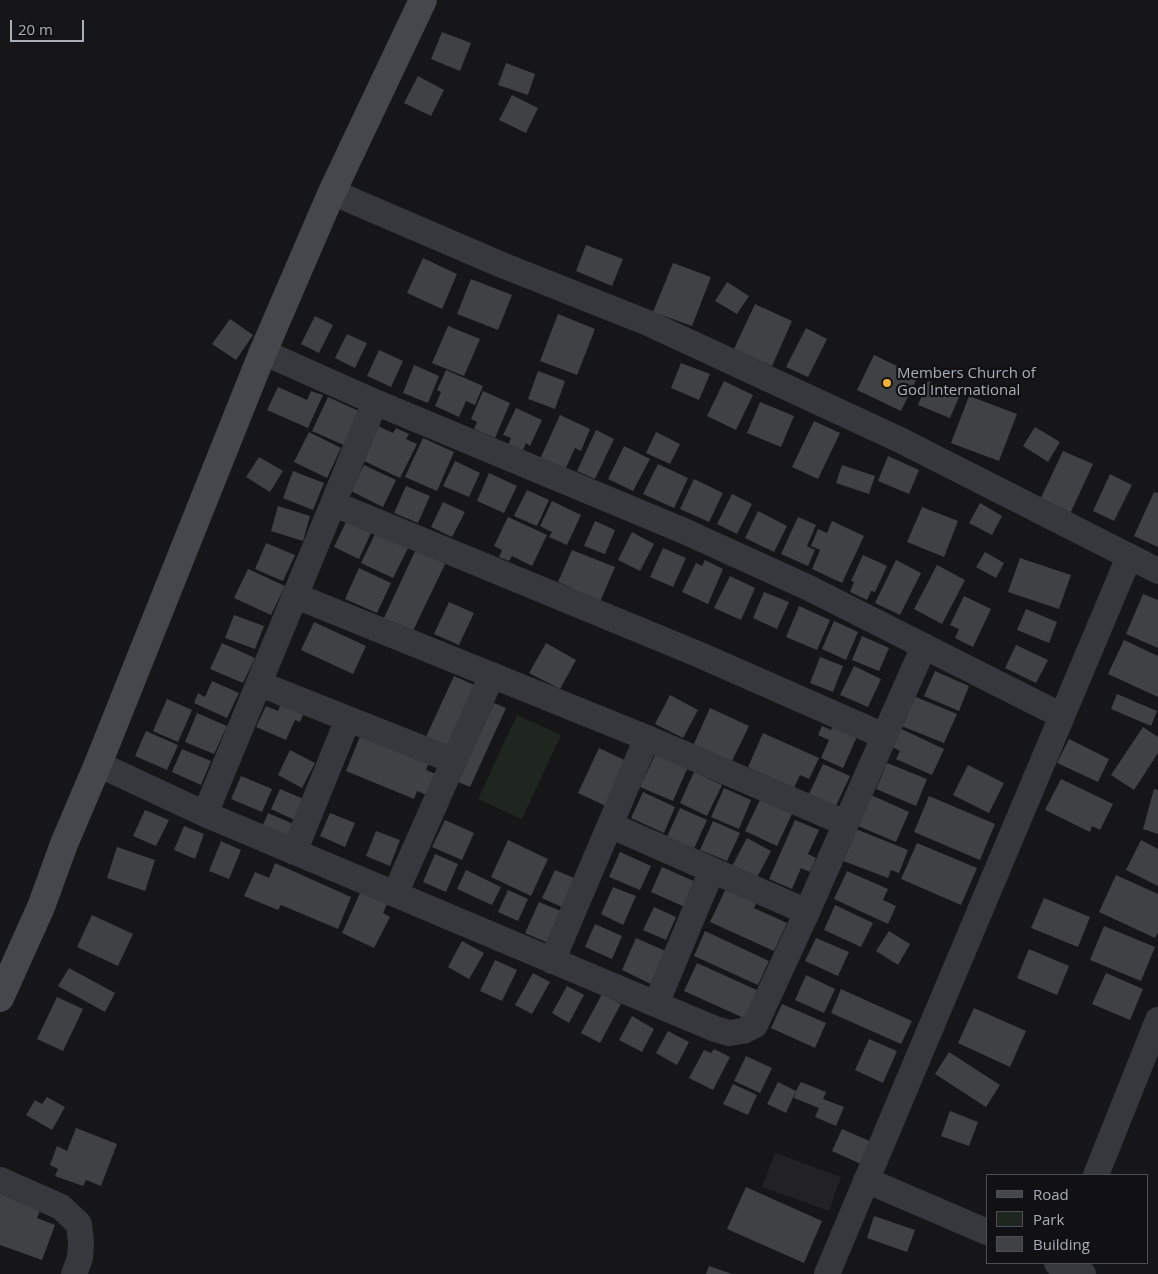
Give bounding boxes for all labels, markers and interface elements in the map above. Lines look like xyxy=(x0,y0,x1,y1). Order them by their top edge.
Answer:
scale bar xyxy=(12,10,86,42)
text: 20 m xyxy=(18,19,53,39)
place label: Members Church of God International xyxy=(897,365,1036,400)
marker: Members Church of God International xyxy=(881,377,893,389)
legend xyxy=(986,1174,1148,1264)
text: Road xyxy=(1033,1184,1069,1204)
text: Park xyxy=(1033,1209,1064,1229)
text: Building xyxy=(1033,1234,1090,1254)

